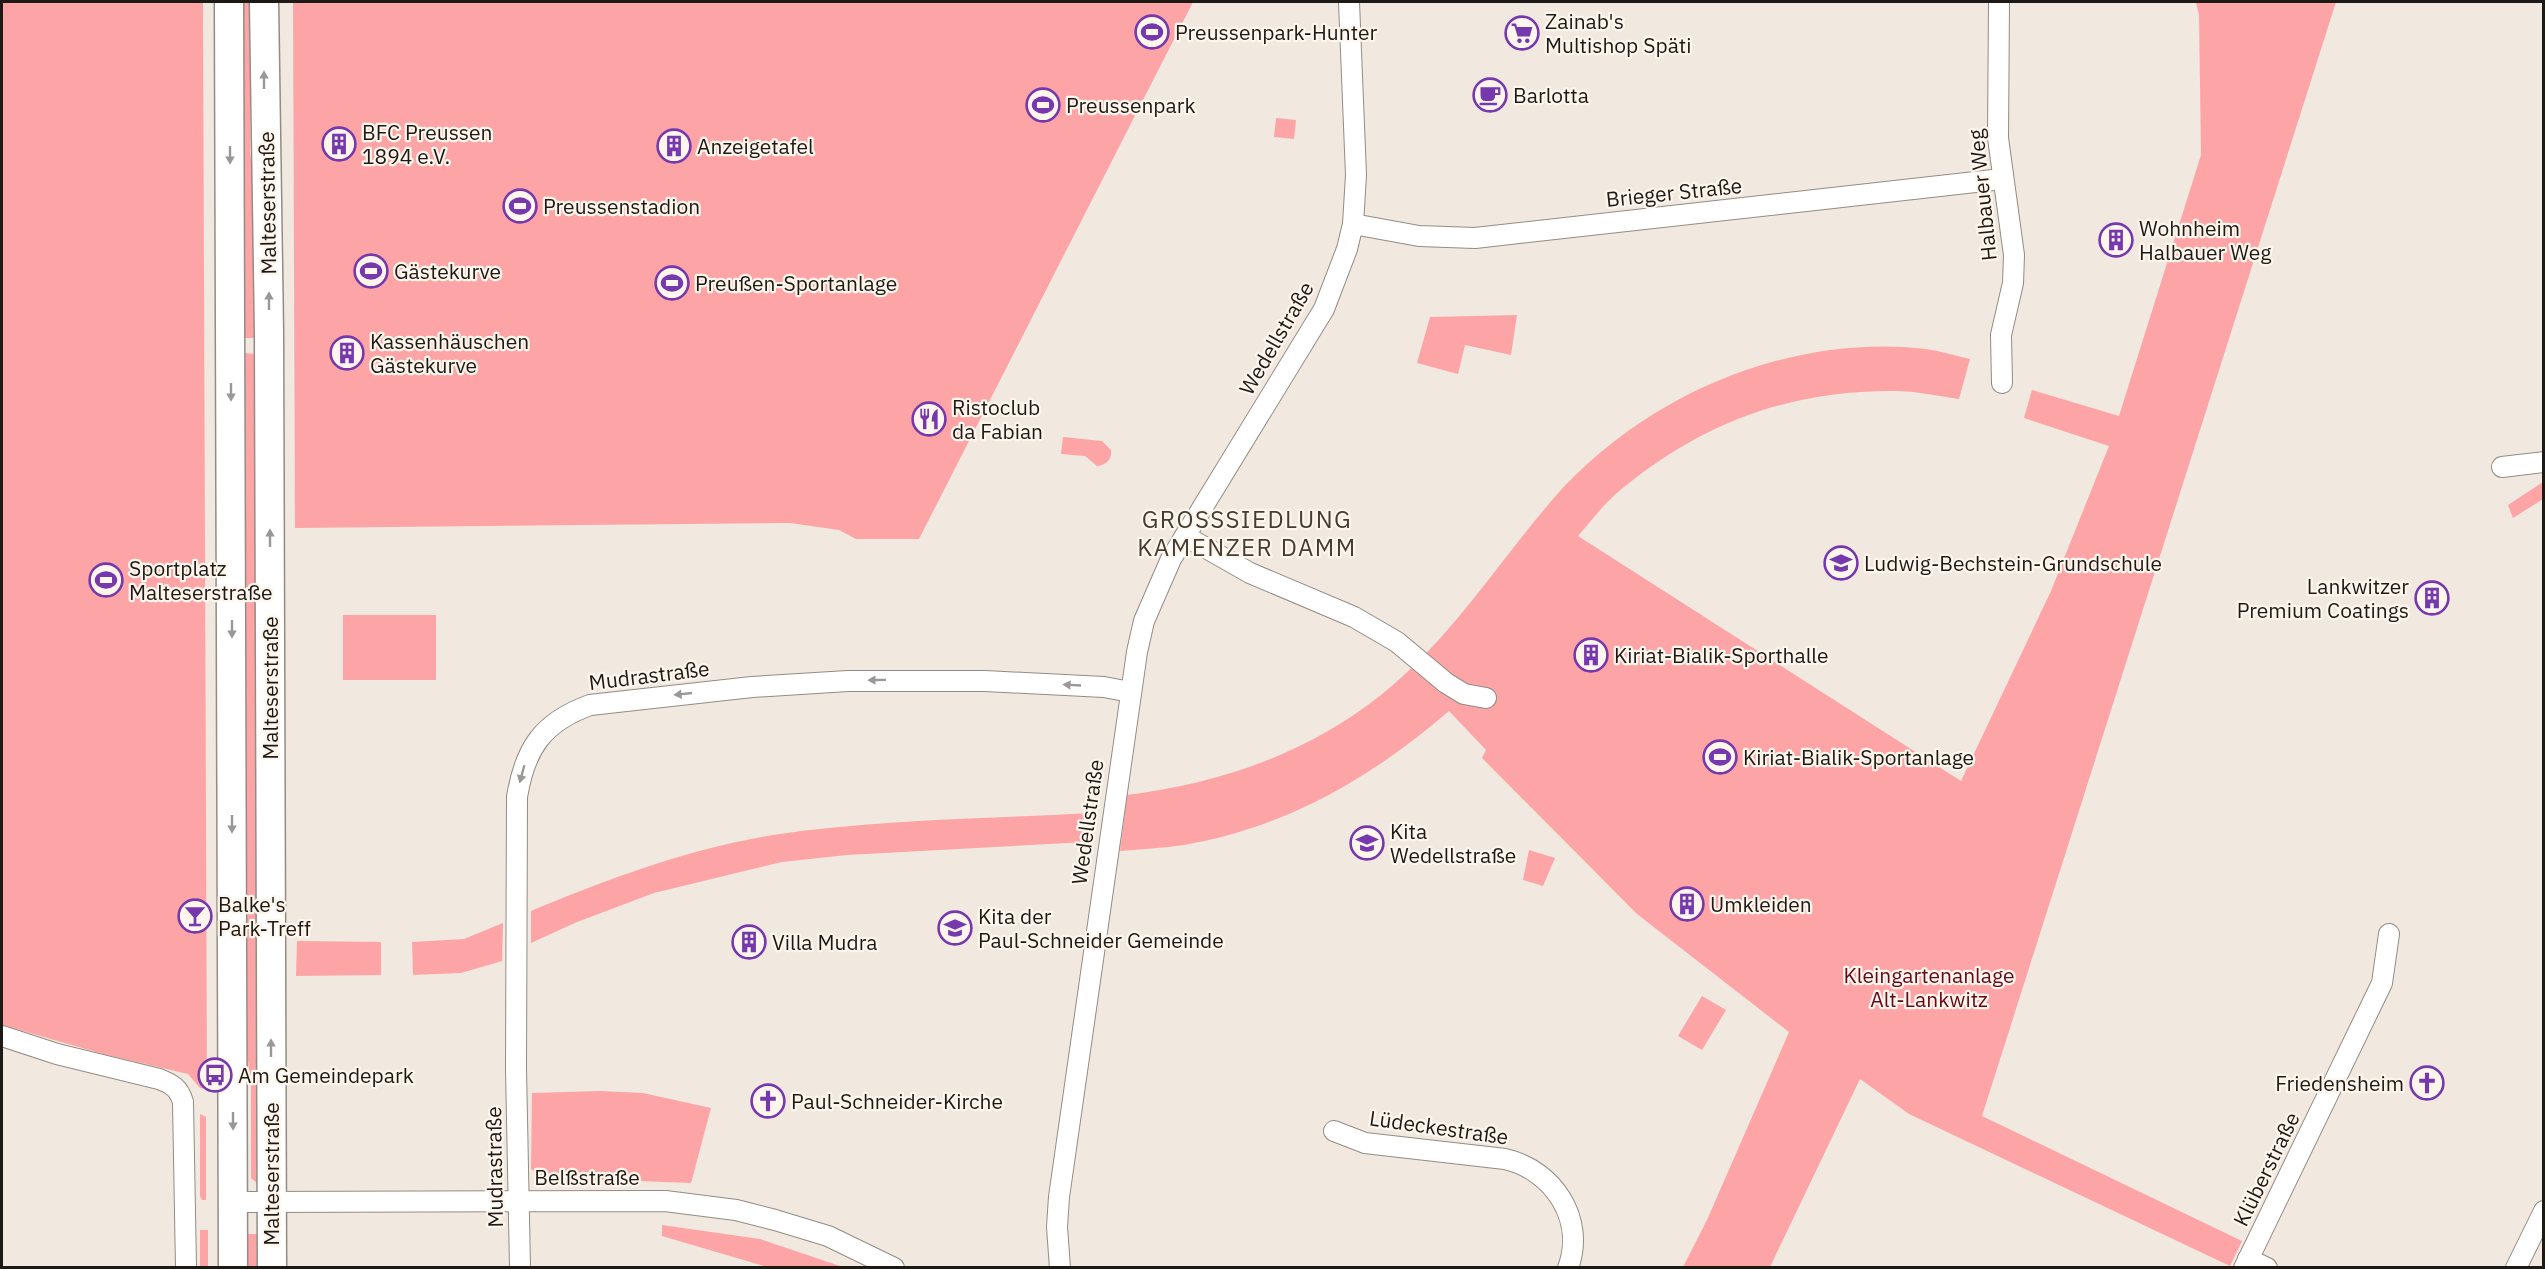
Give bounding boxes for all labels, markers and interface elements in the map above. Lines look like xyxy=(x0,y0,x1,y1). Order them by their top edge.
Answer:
place label: Zainab's Multishop Späti xyxy=(1545,7,1691,59)
sports icon: Preussenpark-Hunter xyxy=(1134,14,1170,50)
supermarket icon: Zainab's Multishop Späti xyxy=(1504,15,1540,51)
place label: Preussenpark-Hunter xyxy=(1175,18,1377,46)
one-way arrow xyxy=(259,70,269,89)
cafe icon: Barlotta xyxy=(1472,77,1508,113)
place label: Barlotta xyxy=(1513,81,1589,109)
sports icon: Preussenpark xyxy=(1025,87,1061,123)
place label: Preussenpark xyxy=(1066,91,1196,119)
place label: BFC Preussen 1894 e.V. xyxy=(362,118,492,170)
building icon: BFC Preussen 1894 e.V. xyxy=(321,126,357,162)
building icon: Anzeigetafel xyxy=(656,128,692,164)
street label: Halbauer Weg xyxy=(1961,128,2003,262)
street label: Malteserstraße xyxy=(252,131,282,275)
place label: Anzeigetafel xyxy=(697,132,814,160)
one-way arrow xyxy=(225,145,235,164)
street label: Brieger Straße xyxy=(1605,171,1743,213)
sports icon: Preussenstadion xyxy=(502,188,538,224)
place label: Preussenstadion xyxy=(543,192,700,220)
place label: Wohnheim Halbauer Weg xyxy=(2139,214,2271,266)
building icon: Wohnheim Halbauer Weg xyxy=(2098,222,2134,258)
sports icon: Gästekurve xyxy=(353,253,389,289)
place label: Gästekurve xyxy=(394,257,501,285)
sports icon: Preußen-Sportanlage xyxy=(654,265,690,301)
place label: Preußen-Sportanlage xyxy=(695,269,897,297)
street label: Wedellstraße xyxy=(1232,276,1320,400)
one-way arrow xyxy=(264,291,274,310)
place label: Kassenhäuschen Gästekurve xyxy=(370,327,529,379)
building icon: Kassenhäuschen Gästekurve xyxy=(329,335,365,371)
one-way arrow xyxy=(226,382,236,401)
place label: Ristoclub da Fabian xyxy=(952,393,1043,445)
restaurant icon: Ristoclub da Fabian xyxy=(911,401,947,437)
district label: GROSSSIEDLUNG KAMENZER DAMM xyxy=(1137,503,1357,563)
one-way arrow xyxy=(265,528,274,547)
school or university icon: Ludwig-Bechstein-Grundschule xyxy=(1823,545,1859,581)
place label: Ludwig-Bechstein-Grundschule xyxy=(1864,549,2162,577)
place label: Sportplatz Malteserstraße xyxy=(129,554,272,606)
sports icon: Sportplatz Malteserstraße xyxy=(88,562,124,598)
place label: Lankwitzer Premium Coatings xyxy=(2237,572,2409,624)
building icon: Lankwitzer Premium Coatings xyxy=(2414,580,2450,616)
street label: Malteserstraße xyxy=(256,616,284,760)
one-way arrow xyxy=(227,619,237,638)
building icon: Kiriat-Bialik-Sporthalle xyxy=(1573,637,1609,673)
place label: Kiriat-Bialik-Sporthalle xyxy=(1614,641,1829,669)
street label: Mudrastraße xyxy=(587,654,711,696)
one-way arrow xyxy=(867,676,886,685)
one-way arrow xyxy=(1062,681,1081,690)
one-way arrow xyxy=(673,689,692,699)
sports icon: Kiriat-Bialik-Sportanlage xyxy=(1702,739,1738,775)
place label: Kiriat-Bialik-Sportanlage xyxy=(1743,743,1974,771)
street label: Wedellstraße xyxy=(1064,758,1110,886)
one-way arrow xyxy=(517,765,526,783)
one-way arrow xyxy=(227,814,237,833)
place label: Kita Wedellstraße xyxy=(1390,817,1516,869)
school or university icon: Kita Wedellstraße xyxy=(1349,825,1385,861)
building icon: Umkleiden xyxy=(1669,886,1705,922)
place label: Balke's Park-Treff xyxy=(218,890,311,942)
place label: Umkleiden xyxy=(1710,890,1812,918)
bar icon: Balke's Park-Treff xyxy=(177,898,213,934)
place label: Kita der Paul-Schneider Gemeinde xyxy=(978,902,1224,954)
school or university icon: Kita der Paul-Schneider Gemeinde xyxy=(937,910,973,946)
building icon: Villa Mudra xyxy=(731,924,767,960)
place label: Villa Mudra xyxy=(772,928,878,956)
park label: Kleingartenanlage Alt-Lankwitz xyxy=(1843,961,2015,1013)
one-way arrow xyxy=(266,1038,276,1057)
bus stop icon: Am Gemeindepark xyxy=(197,1057,233,1093)
place label: Am Gemeindepark xyxy=(238,1061,414,1089)
church icon: Friedensheim xyxy=(2409,1065,2445,1101)
place label: Friedensheim xyxy=(2275,1069,2404,1097)
church icon: Paul-Schneider-Kirche xyxy=(750,1083,786,1119)
place label: Paul-Schneider-Kirche xyxy=(791,1087,1003,1115)
street label: Malteserstraße xyxy=(257,1102,285,1246)
street label: Lüdeckestraße xyxy=(1368,1103,1510,1151)
street label: Mudrastraße xyxy=(479,1106,509,1228)
street label: Klüberstraße xyxy=(2226,1107,2306,1231)
one-way arrow xyxy=(228,1111,238,1130)
street label: Belßstraße xyxy=(534,1163,640,1191)

